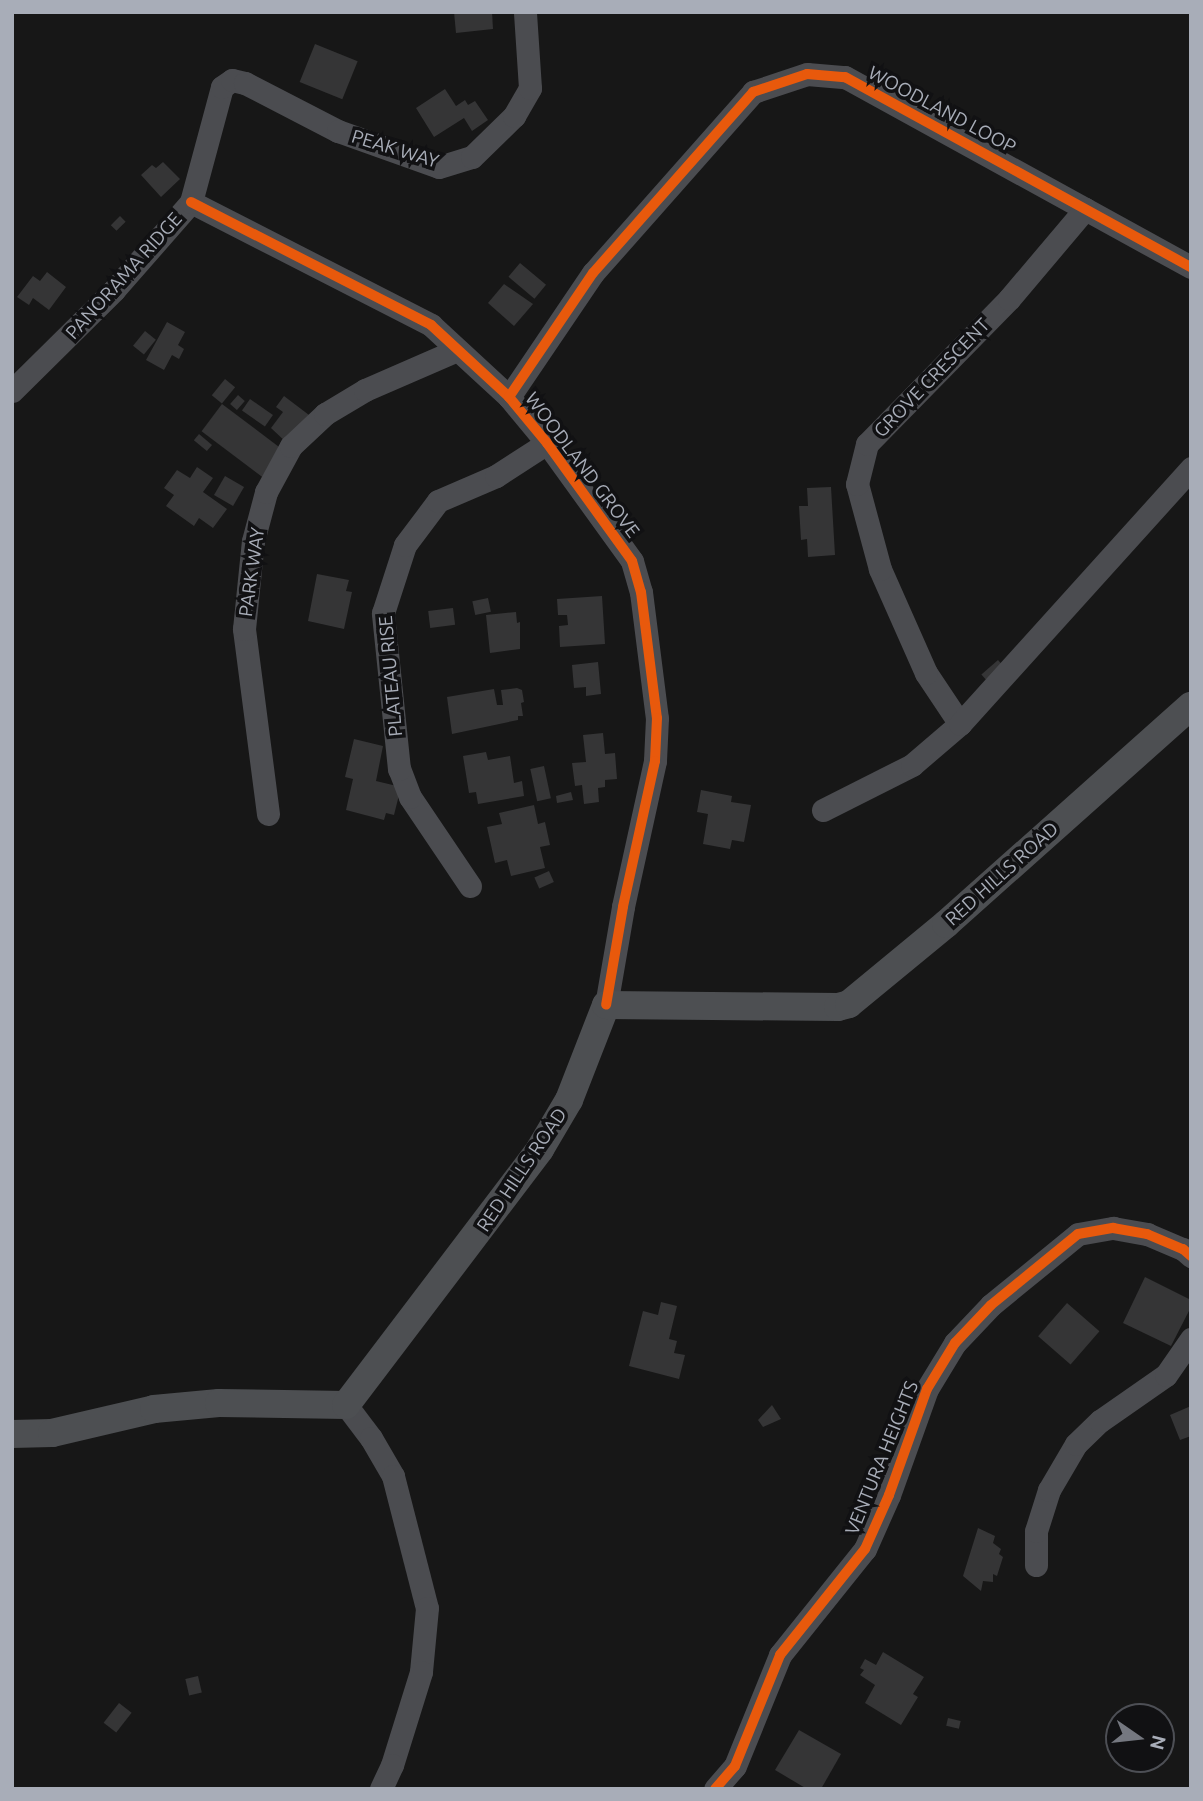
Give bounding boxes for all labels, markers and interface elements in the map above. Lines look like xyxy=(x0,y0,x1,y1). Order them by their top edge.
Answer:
street label: WOODLAND LOOP xyxy=(864,61,1020,159)
street label: PEAK WAY xyxy=(349,125,441,173)
street label: PANORAMA RIDGE xyxy=(61,208,187,344)
street label: GROVE CRESCENT xyxy=(869,314,995,442)
street label: WOODLAND GROVE xyxy=(520,388,644,542)
street label: PARK WAY xyxy=(234,526,270,618)
street label: PLATEAU RISE xyxy=(374,615,408,737)
street label: RED HILLS ROAD xyxy=(941,817,1063,931)
street label: RED HILLS ROAD xyxy=(472,1104,572,1236)
street label: VENTURA HEIGHTS xyxy=(841,1378,923,1538)
north arrow xyxy=(1105,1703,1175,1773)
text: N xyxy=(1146,1733,1171,1752)

